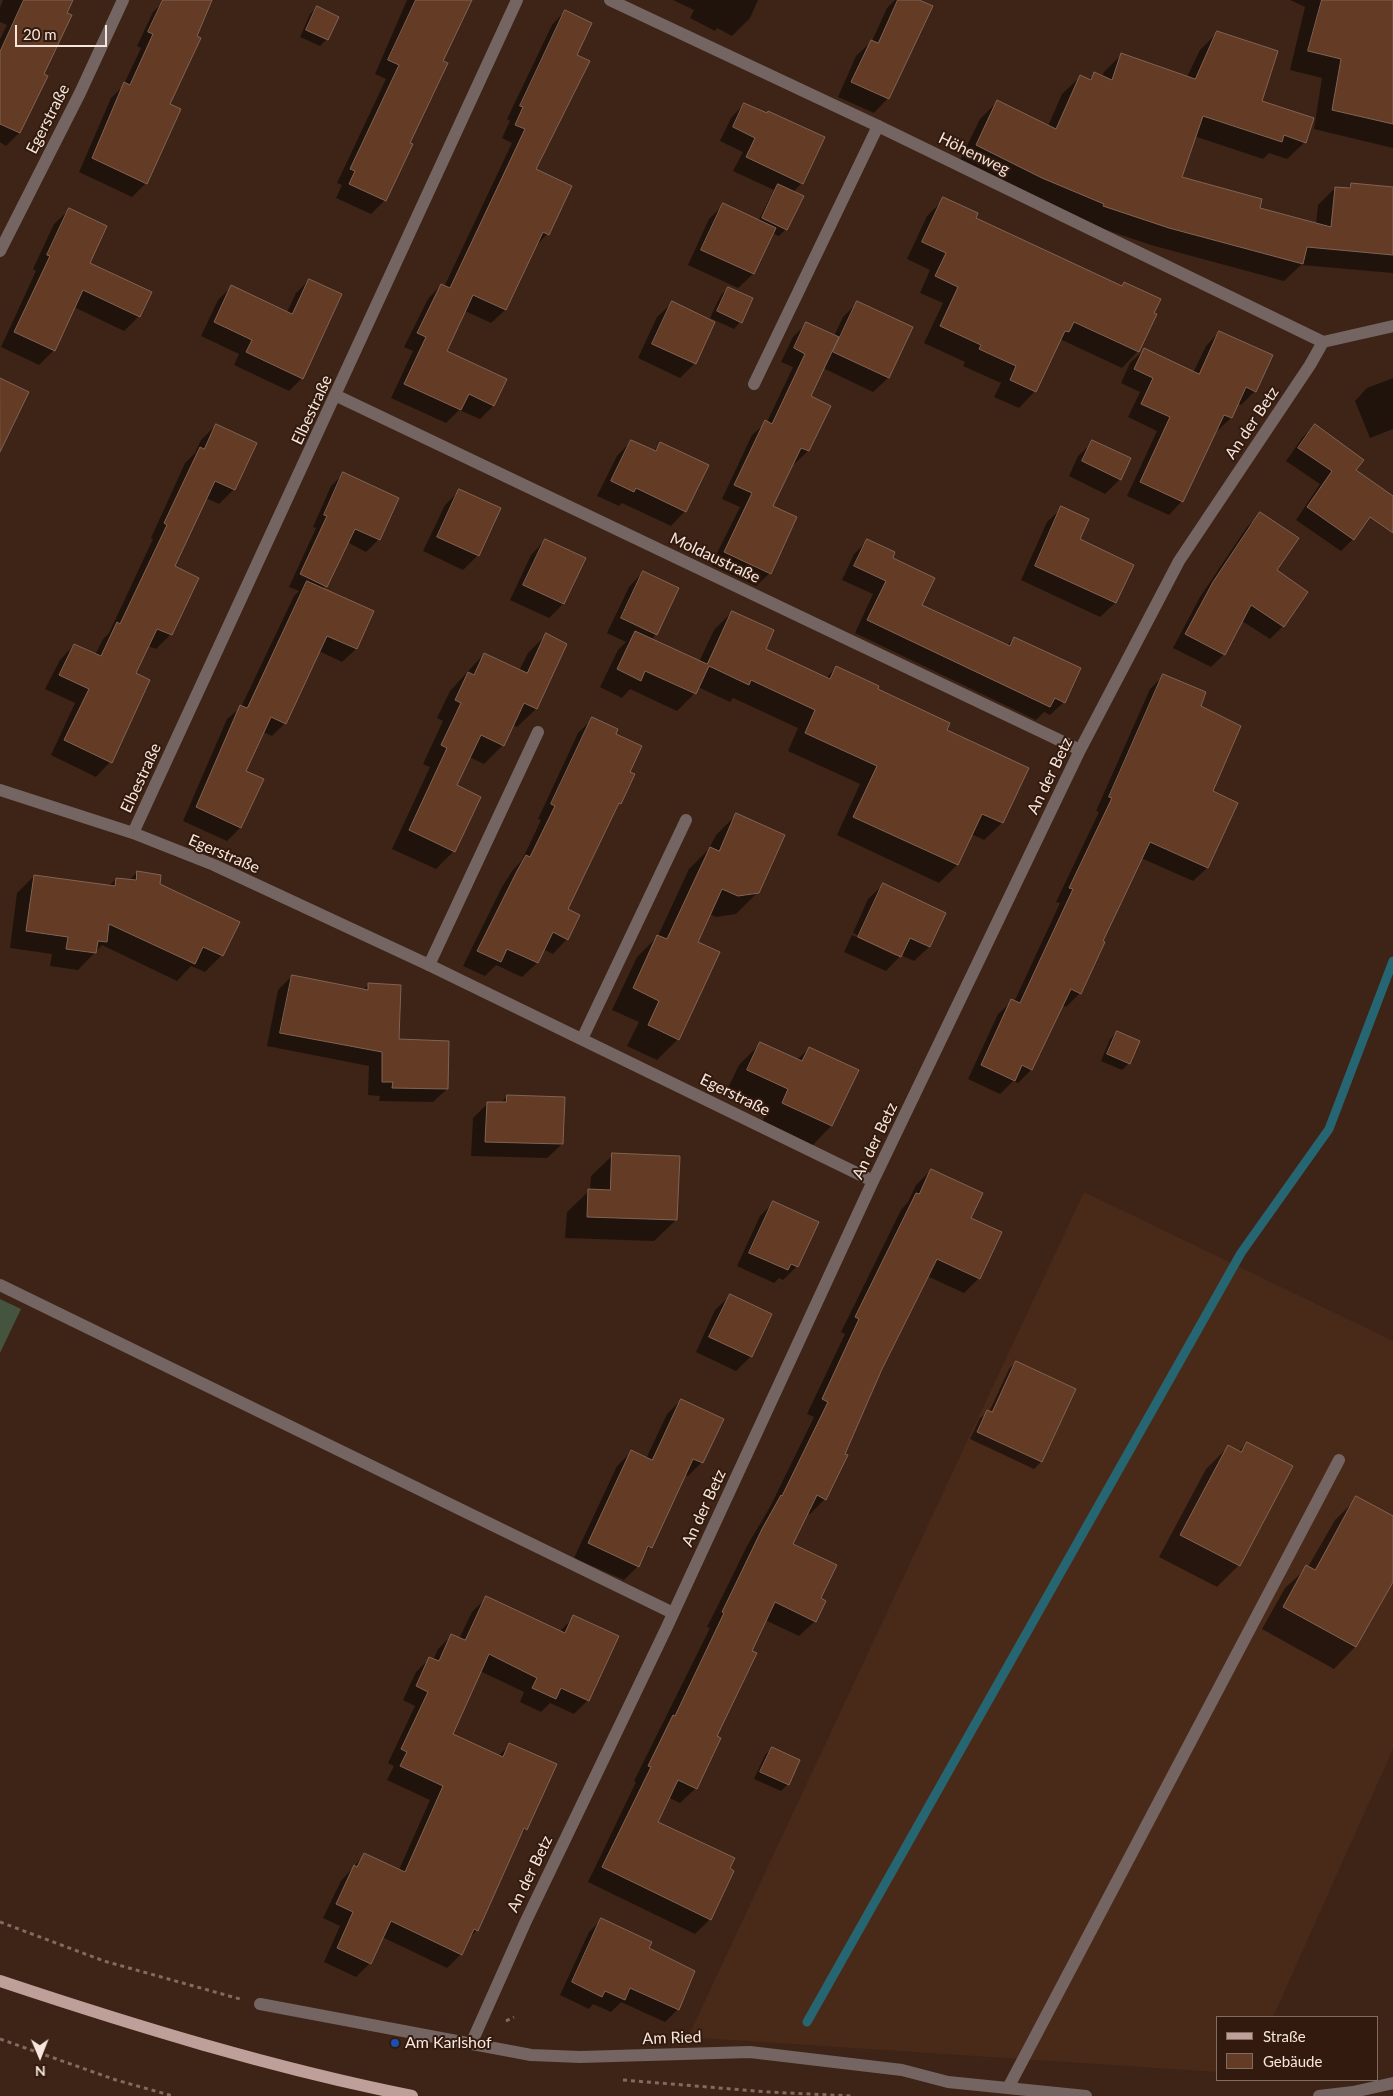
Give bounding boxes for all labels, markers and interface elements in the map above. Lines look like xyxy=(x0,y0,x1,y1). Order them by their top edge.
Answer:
scale bar xyxy=(18,15,110,47)
text: 20 m xyxy=(23,25,57,43)
street label: Egerstraße xyxy=(22,81,74,157)
street label: Höhenweg xyxy=(935,129,1013,179)
street label: Elbestraße xyxy=(288,372,336,448)
street label: An der Betz xyxy=(1221,383,1283,463)
street label: Moldaustraße xyxy=(667,529,763,587)
street label: An der Betz xyxy=(1023,735,1077,817)
street label: Elbestraße xyxy=(117,740,165,816)
street label: Egerstraße xyxy=(186,830,262,878)
street label: Egerstraße xyxy=(697,1070,773,1120)
street label: An der Betz xyxy=(848,1100,902,1182)
street label: An der Betz xyxy=(678,1466,730,1550)
street label: An der Betz xyxy=(503,1833,557,1915)
legend xyxy=(1216,2016,1378,2081)
street label: Am Ried xyxy=(642,2027,702,2049)
text: Straße xyxy=(1263,2027,1306,2045)
north arrow xyxy=(15,2031,65,2081)
place label: Am Karlshof xyxy=(405,2033,492,2053)
marker: Am Karlshof xyxy=(389,2037,401,2049)
text: Gebäude xyxy=(1263,2052,1322,2070)
text: N xyxy=(35,2063,46,2080)

